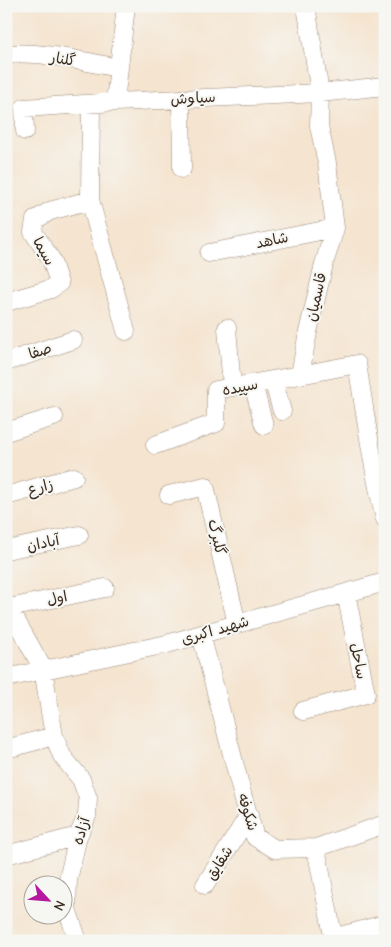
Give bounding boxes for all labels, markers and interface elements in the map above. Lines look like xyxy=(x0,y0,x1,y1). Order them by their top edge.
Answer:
street label: گلنار xyxy=(48,48,77,70)
street label: سیاوش xyxy=(170,88,216,109)
street label: شاهد xyxy=(254,228,290,252)
street label: سیما xyxy=(29,234,59,268)
street label: قاسمیان xyxy=(302,271,330,323)
street label: صفا xyxy=(26,339,54,363)
street label: سپیده xyxy=(221,375,260,400)
street label: زارع xyxy=(25,475,55,500)
street label: گلبرگ xyxy=(204,517,230,557)
street label: آبادان xyxy=(25,531,62,555)
street label: اول xyxy=(45,587,69,609)
street label: شهید اکبری xyxy=(179,612,251,648)
street label: ساحل xyxy=(347,641,371,681)
street label: شکوفه xyxy=(234,791,262,833)
street label: آزاده xyxy=(68,814,94,847)
street label: شقایق xyxy=(202,843,236,883)
north arrow xyxy=(22,874,72,924)
text: N xyxy=(50,898,69,913)

